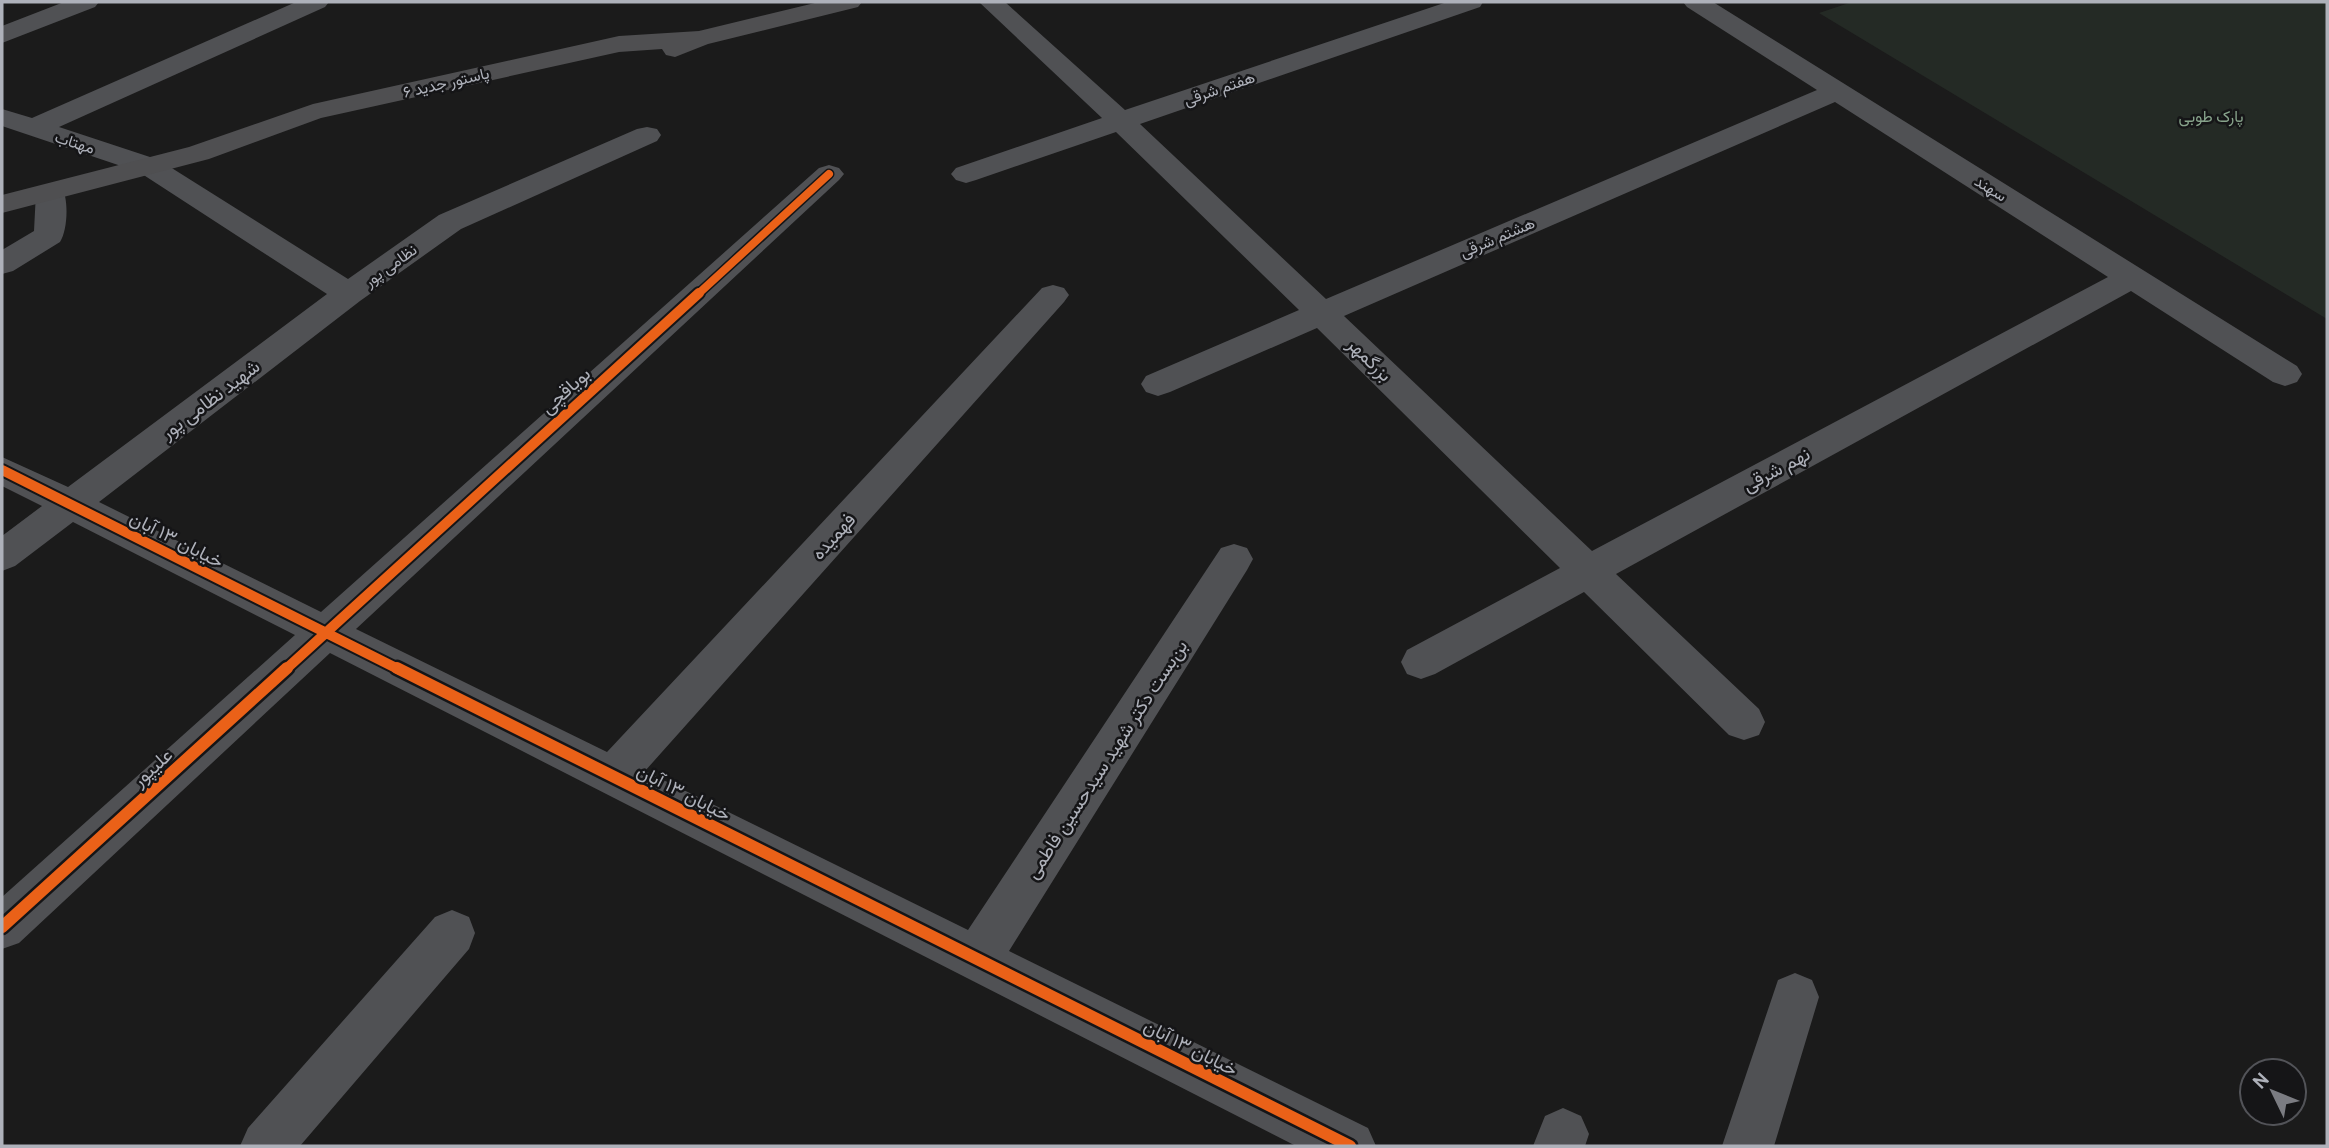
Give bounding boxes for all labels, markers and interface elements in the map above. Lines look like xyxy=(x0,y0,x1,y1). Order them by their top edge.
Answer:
street label: پاستور جدید ۶ xyxy=(401,63,492,104)
street label: هفتم شرقی xyxy=(1181,67,1258,110)
park label: پارک طوبی xyxy=(2179,107,2243,128)
street label: مهتاب xyxy=(52,127,97,159)
street label: سهند xyxy=(1971,171,2010,206)
street label: هشتم شرقی xyxy=(1457,213,1538,263)
street label: نظامی پور xyxy=(359,240,422,293)
street label: بزرگمهر xyxy=(1342,332,1397,386)
street label: شهید نظامی پور xyxy=(155,355,266,446)
street label: بویاقچی xyxy=(536,362,596,420)
street label: نهم شرقی xyxy=(1739,442,1814,498)
street label: خیابان ١٣ آبان xyxy=(126,506,228,573)
street label: فهمیده xyxy=(806,508,860,564)
street label: بن‌بست دکتر شهید سیدحسین فاطمی xyxy=(1020,636,1192,883)
street label: علیپور xyxy=(127,743,179,794)
street label: خیابان ١٣ آبان xyxy=(633,759,735,826)
street label: خیابان ١٣ آبان xyxy=(1140,1014,1242,1081)
north arrow xyxy=(2238,1057,2308,1127)
text: N xyxy=(2248,1068,2274,1094)

